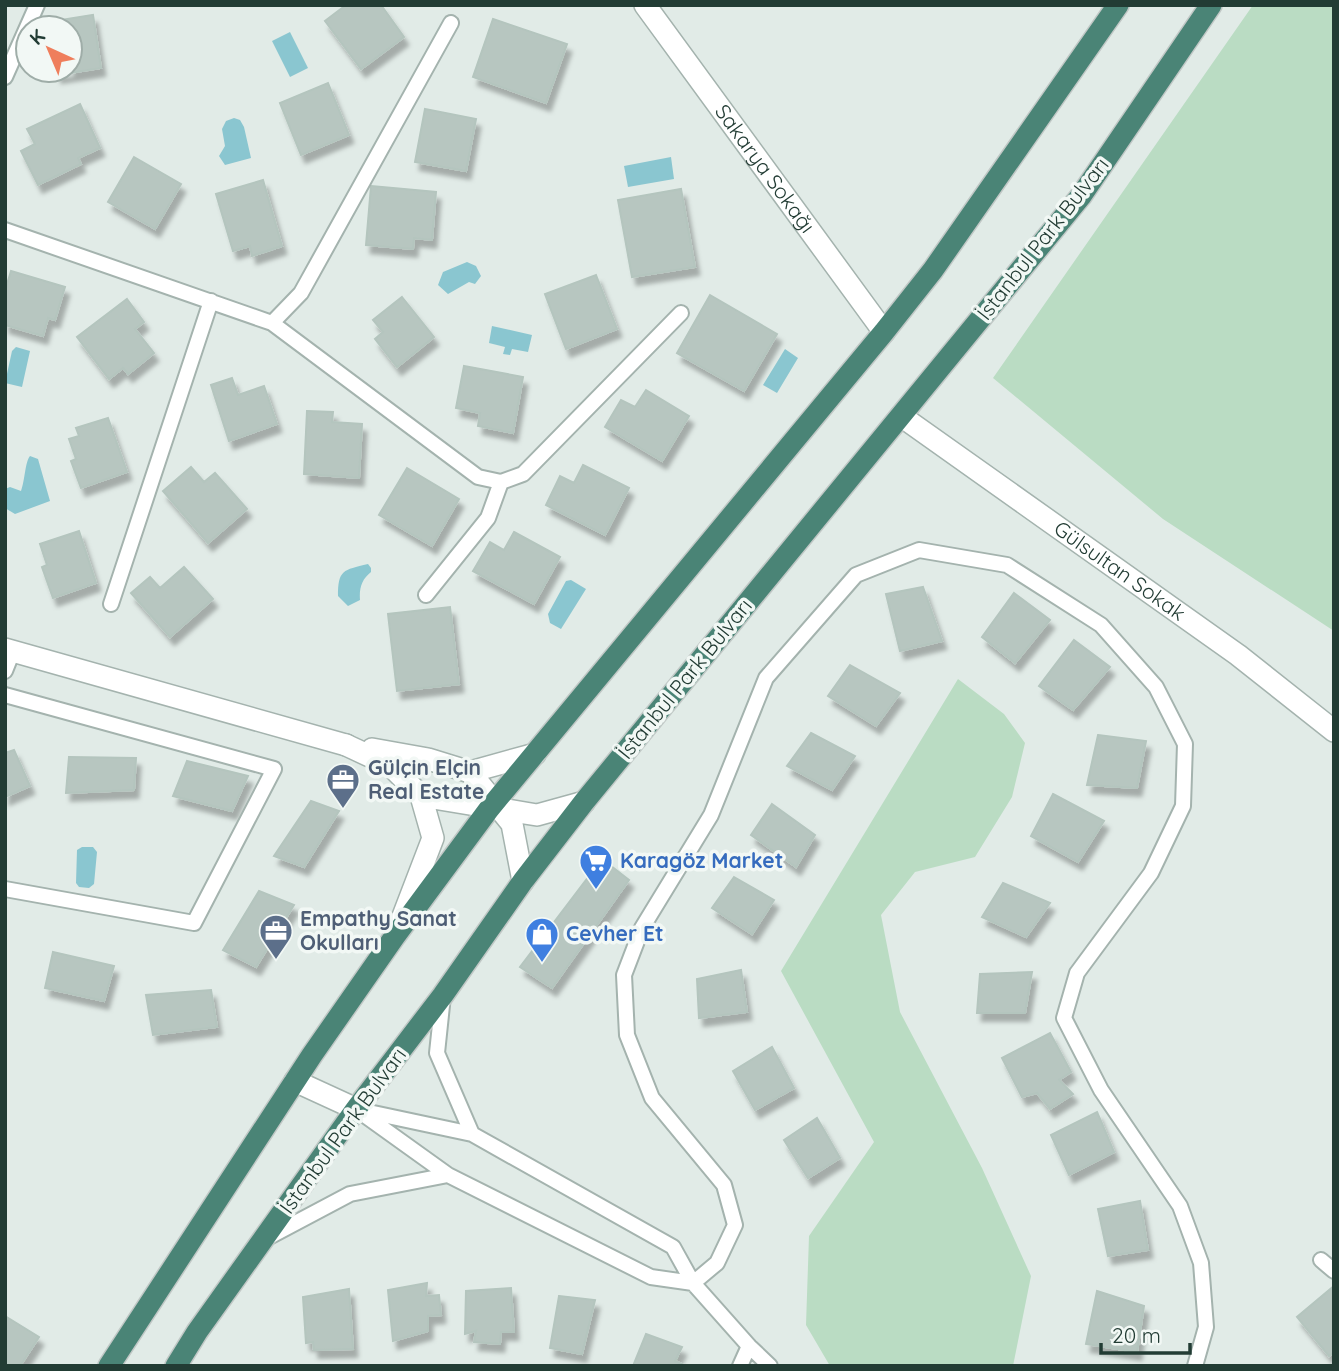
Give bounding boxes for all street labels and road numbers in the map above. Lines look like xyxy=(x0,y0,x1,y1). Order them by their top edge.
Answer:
street label: Sakarya Sokağı xyxy=(710,99,821,238)
street label: İstanbul Park Bulvarı xyxy=(971,152,1114,325)
street label: Gülsultan Sokak xyxy=(1049,515,1191,626)
street label: İstanbul Park Bulvarı xyxy=(612,593,757,764)
street label: İstanbul Park Bulvarı xyxy=(273,1042,411,1218)

